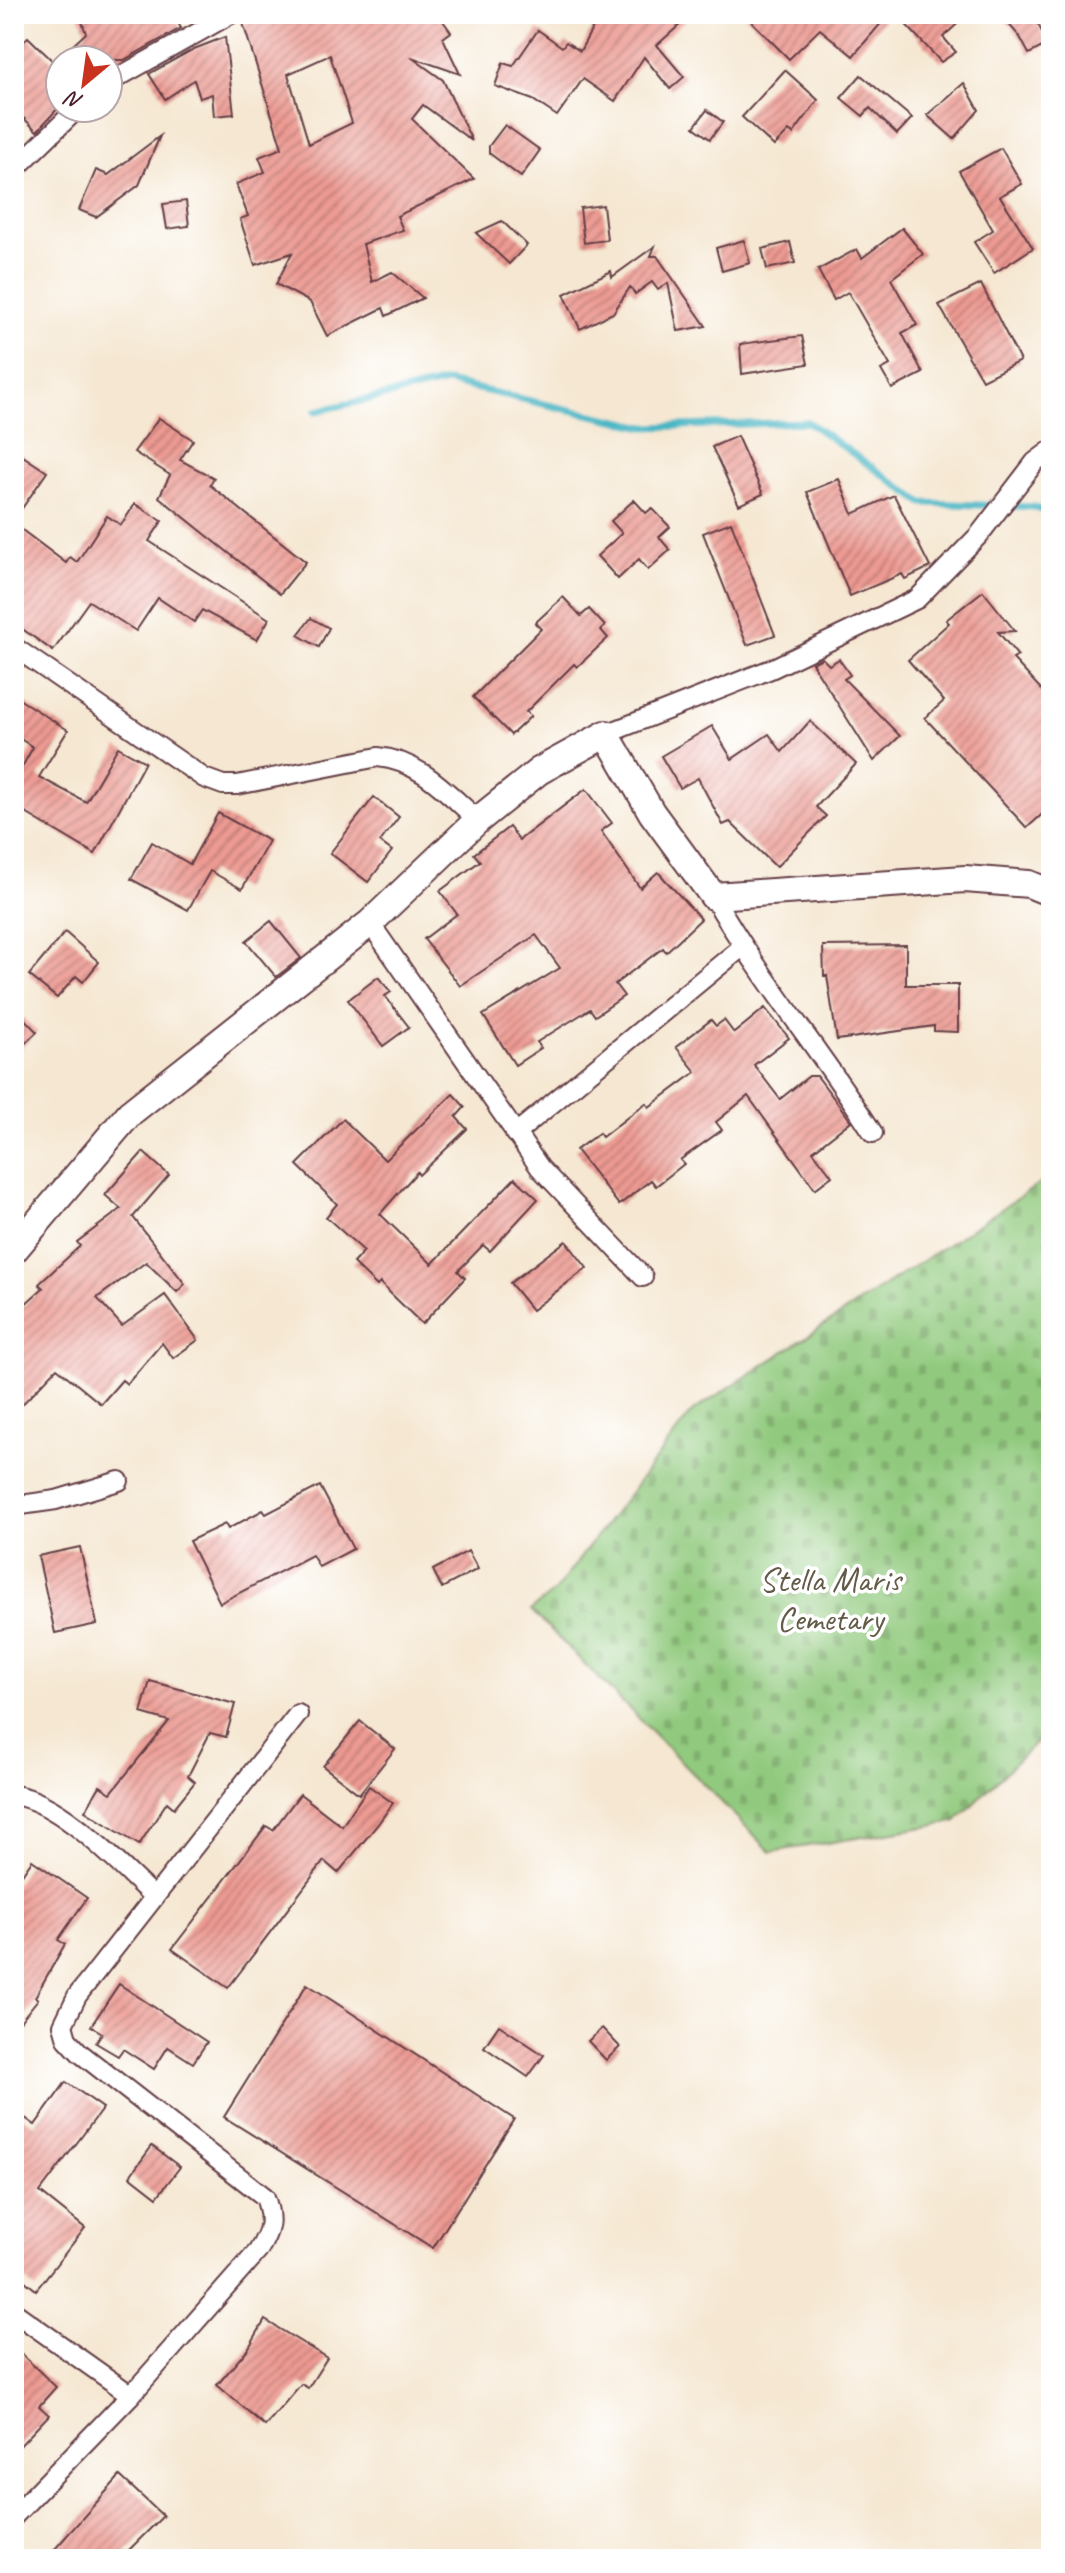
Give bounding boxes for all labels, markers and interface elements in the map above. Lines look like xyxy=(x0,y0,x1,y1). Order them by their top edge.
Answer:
north arrow xyxy=(44,44,124,124)
text: N xyxy=(59,83,88,116)
park label: Stella Maris Cemetary xyxy=(759,1558,903,1640)

